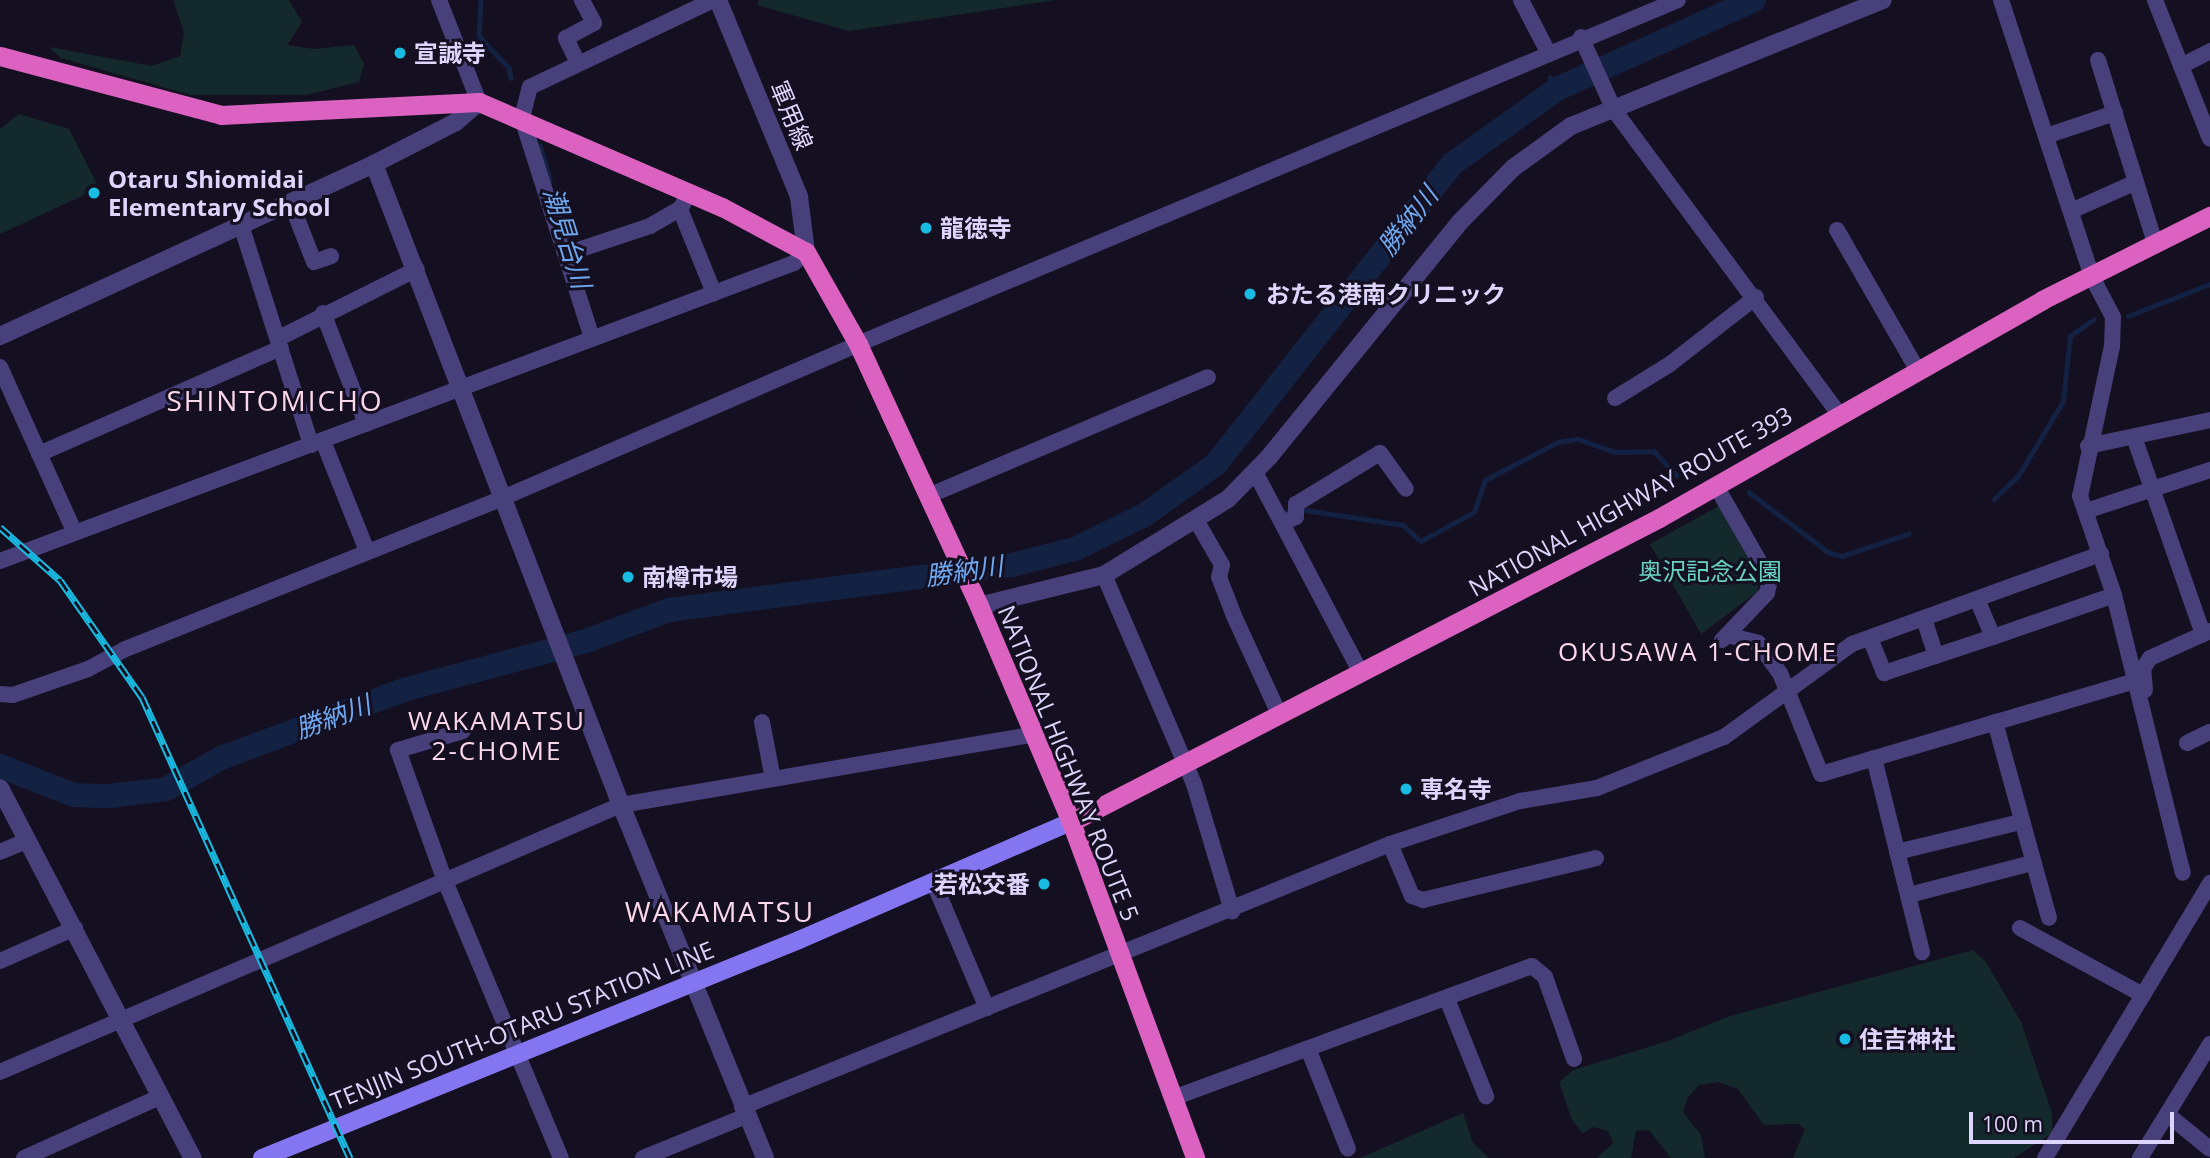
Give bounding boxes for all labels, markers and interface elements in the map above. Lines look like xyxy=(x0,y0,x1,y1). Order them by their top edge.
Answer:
place label: 宣誠寺 xyxy=(414,39,486,67)
marker: 宣誠寺 xyxy=(392,45,408,61)
street label: 軍用線 xyxy=(765,76,819,154)
place label: Otaru Shiomidai Elementary School xyxy=(108,165,331,221)
water label: 勝納川 xyxy=(1372,181,1444,261)
water label: 潮見台川 xyxy=(537,184,597,292)
marker: Otaru Shiomidai Elementary School xyxy=(86,185,102,201)
place label: 龍徳寺 xyxy=(940,214,1012,242)
marker: 龍徳寺 xyxy=(918,220,934,236)
place label: おたる港南クリニック xyxy=(1266,280,1506,308)
marker: おたる港南クリニック xyxy=(1240,284,1260,304)
district label: SHINTOMICHO xyxy=(168,383,382,417)
street label: NATIONAL HIGHWAY ROUTE 393 xyxy=(1463,400,1797,602)
water label: 勝納川 xyxy=(923,550,1005,592)
park label: 奥沢記念公園 xyxy=(1638,557,1782,585)
place label: 南樽市場 xyxy=(642,563,738,591)
marker: 南樽市場 xyxy=(620,569,636,585)
street label: NATIONAL HIGHWAY ROUTE 5 xyxy=(992,601,1146,925)
district label: OKUSAWA 1-CHOME xyxy=(1560,636,1836,668)
water label: 勝納川 xyxy=(291,689,375,745)
district label: WAKAMATSU 2-CHOME xyxy=(409,705,585,766)
place label: 専名寺 xyxy=(1420,775,1492,803)
marker: 専名寺 xyxy=(1398,781,1414,797)
place label: 若松交番 xyxy=(934,870,1030,898)
marker: 若松交番 xyxy=(1036,876,1052,892)
district label: WAKAMATSU xyxy=(626,894,814,928)
street label: TENJIN SOUTH-OTARU STATION LINE xyxy=(326,935,718,1115)
place label: 住吉神社 xyxy=(1859,1025,1955,1053)
marker: 住吉神社 xyxy=(1837,1031,1853,1047)
scale bar xyxy=(1972,1098,2177,1142)
text: 100 m xyxy=(1982,1110,2043,1138)

